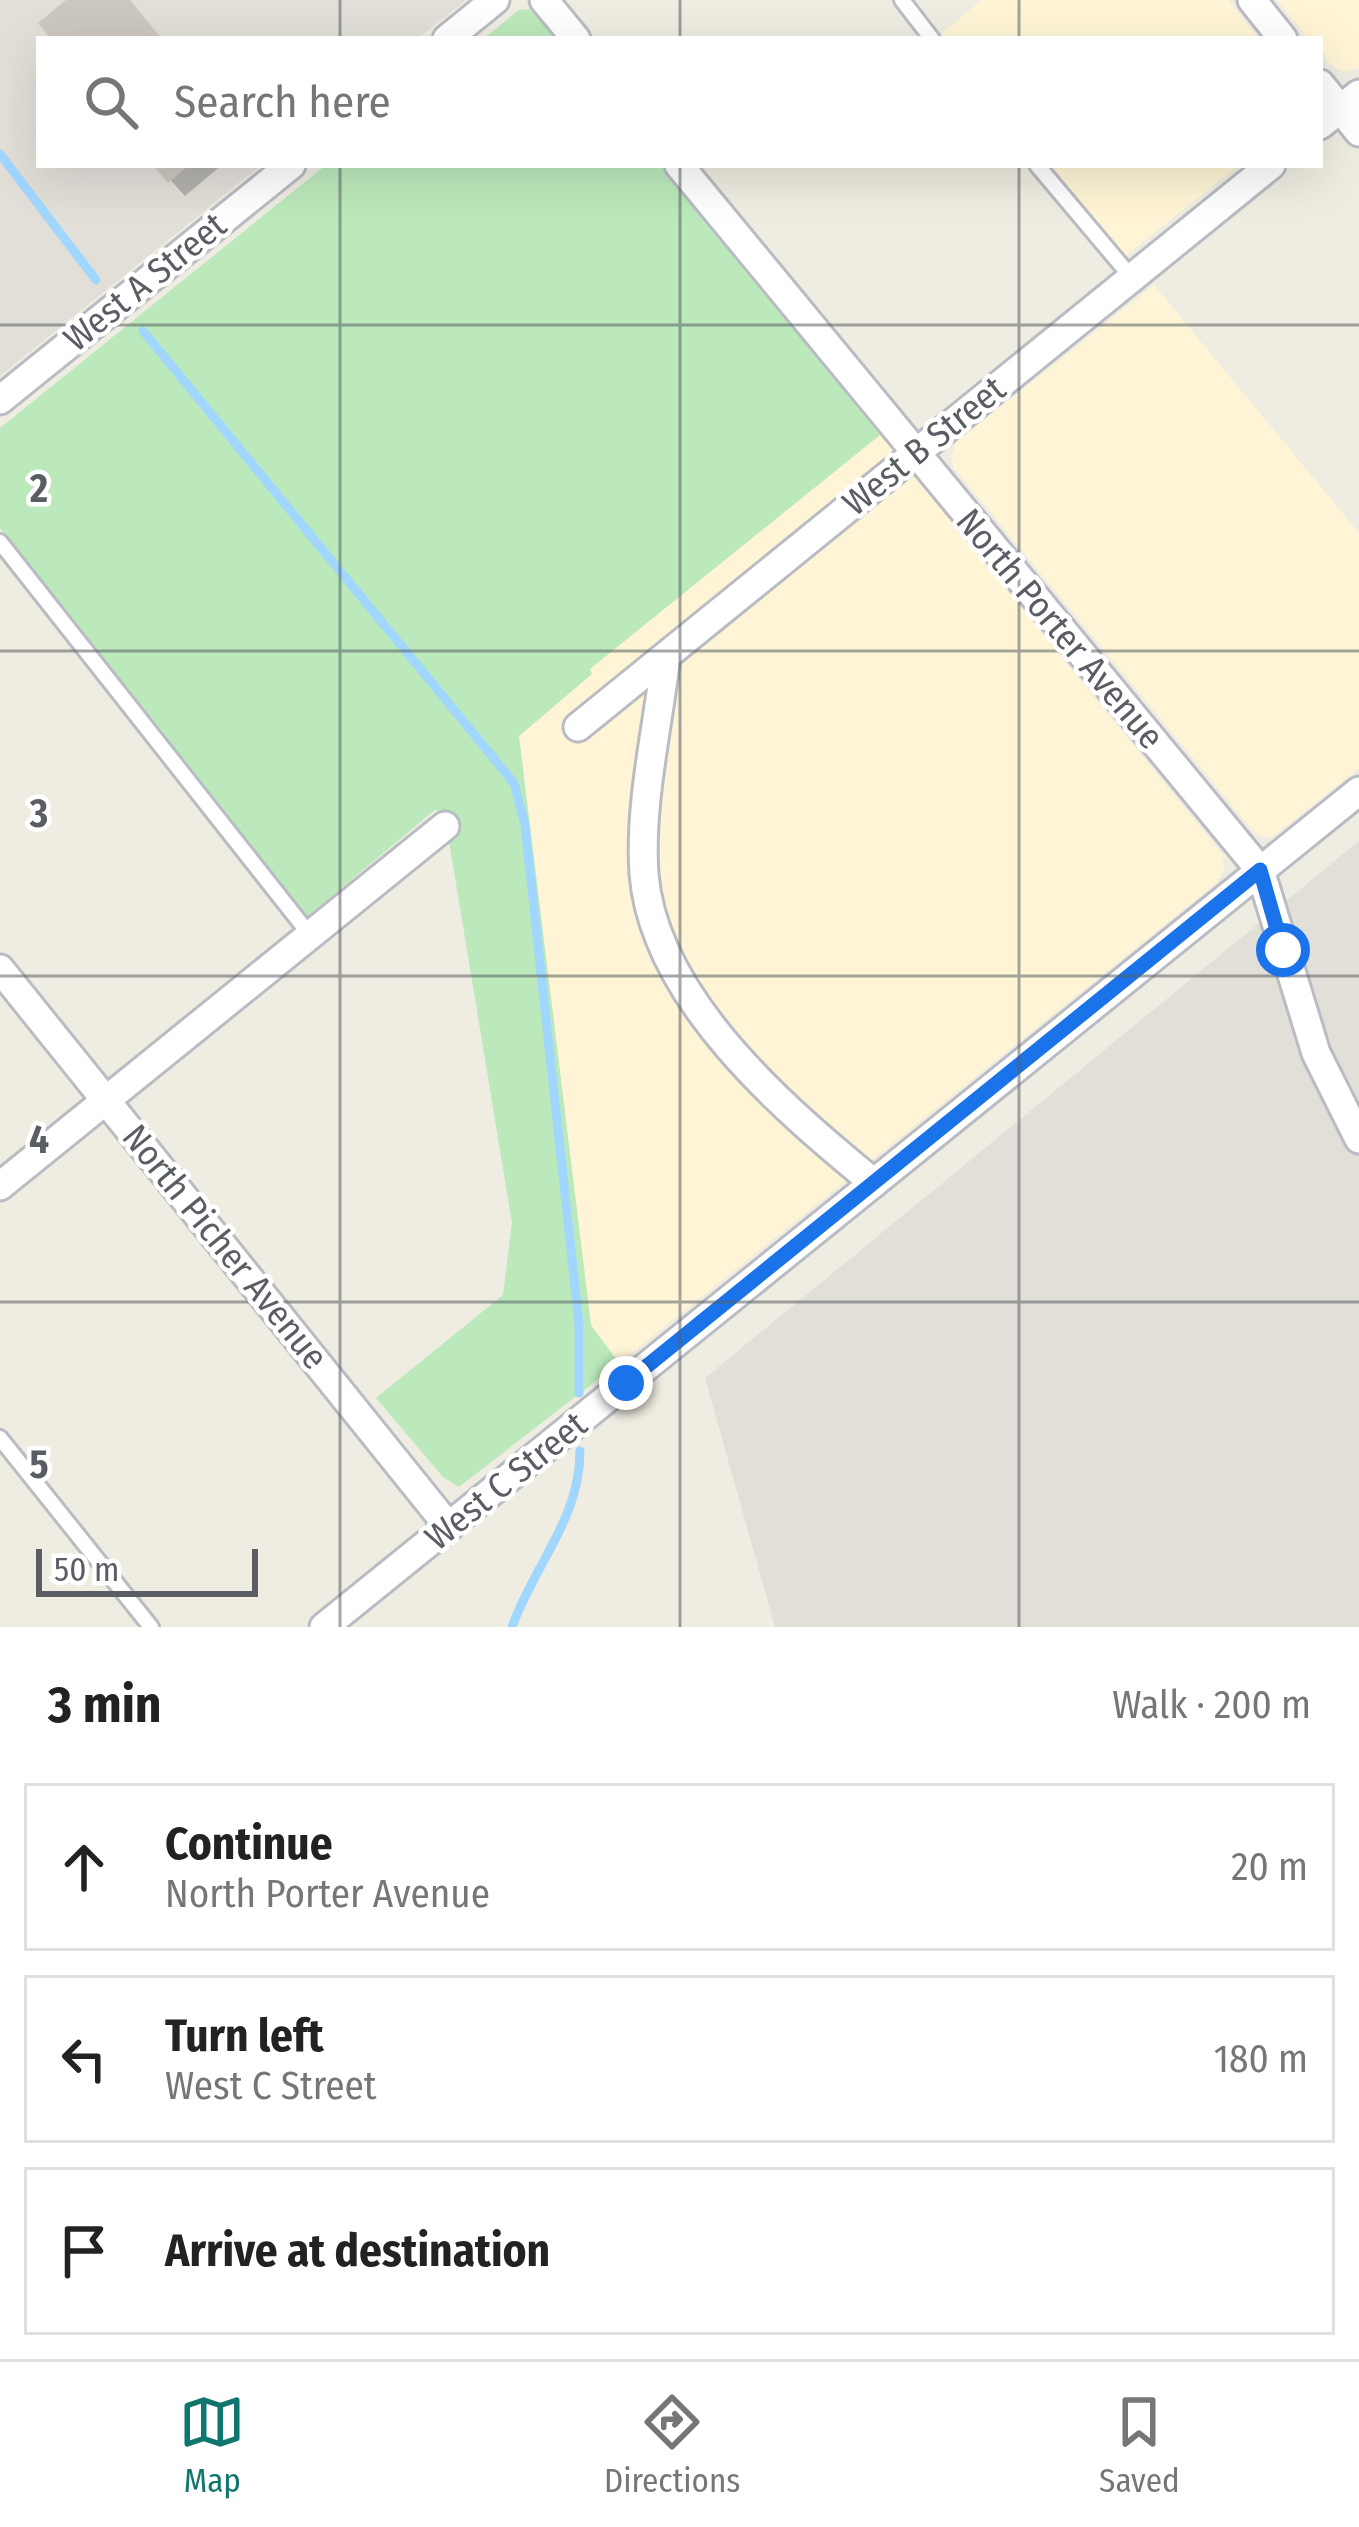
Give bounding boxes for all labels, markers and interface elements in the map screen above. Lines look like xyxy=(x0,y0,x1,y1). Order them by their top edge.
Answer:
search box xyxy=(36,36,1323,168)
icon: search xyxy=(78,69,144,135)
text: Search here xyxy=(174,75,391,129)
street label: West A Street xyxy=(55,203,235,361)
street label: West B Street xyxy=(834,367,1014,525)
text: 2 xyxy=(29,466,48,512)
street label: North Porter Avenue xyxy=(947,500,1173,758)
text: 3 xyxy=(29,791,48,837)
route start xyxy=(1256,923,1310,977)
street label: North Picher Avenue xyxy=(113,1116,337,1378)
text: 4 xyxy=(29,1117,49,1163)
route end xyxy=(599,1356,653,1410)
street label: West C Street xyxy=(416,1402,596,1560)
text: 5 xyxy=(29,1442,49,1488)
scale bar xyxy=(36,1543,258,1596)
text: 50 m xyxy=(54,1550,119,1590)
text: 3 min xyxy=(48,1674,162,1736)
text: Walk · 200 m xyxy=(1112,1682,1311,1728)
text: Continue xyxy=(165,1817,333,1871)
icon: ahead xyxy=(51,1834,117,1900)
text: 20 m xyxy=(1231,1844,1308,1890)
text: North Porter Avenue xyxy=(165,1871,490,1917)
text: Turn left xyxy=(165,2009,324,2063)
icon: left xyxy=(51,2026,117,2092)
text: 180 m xyxy=(1214,2036,1308,2082)
text: West C Street xyxy=(165,2063,377,2109)
icon: arrive xyxy=(51,2218,117,2284)
text: Arrive at destination xyxy=(165,2224,550,2278)
tab: Map xyxy=(179,2389,245,2501)
tab: Directions xyxy=(604,2389,740,2501)
tab: Saved xyxy=(1099,2389,1180,2501)

